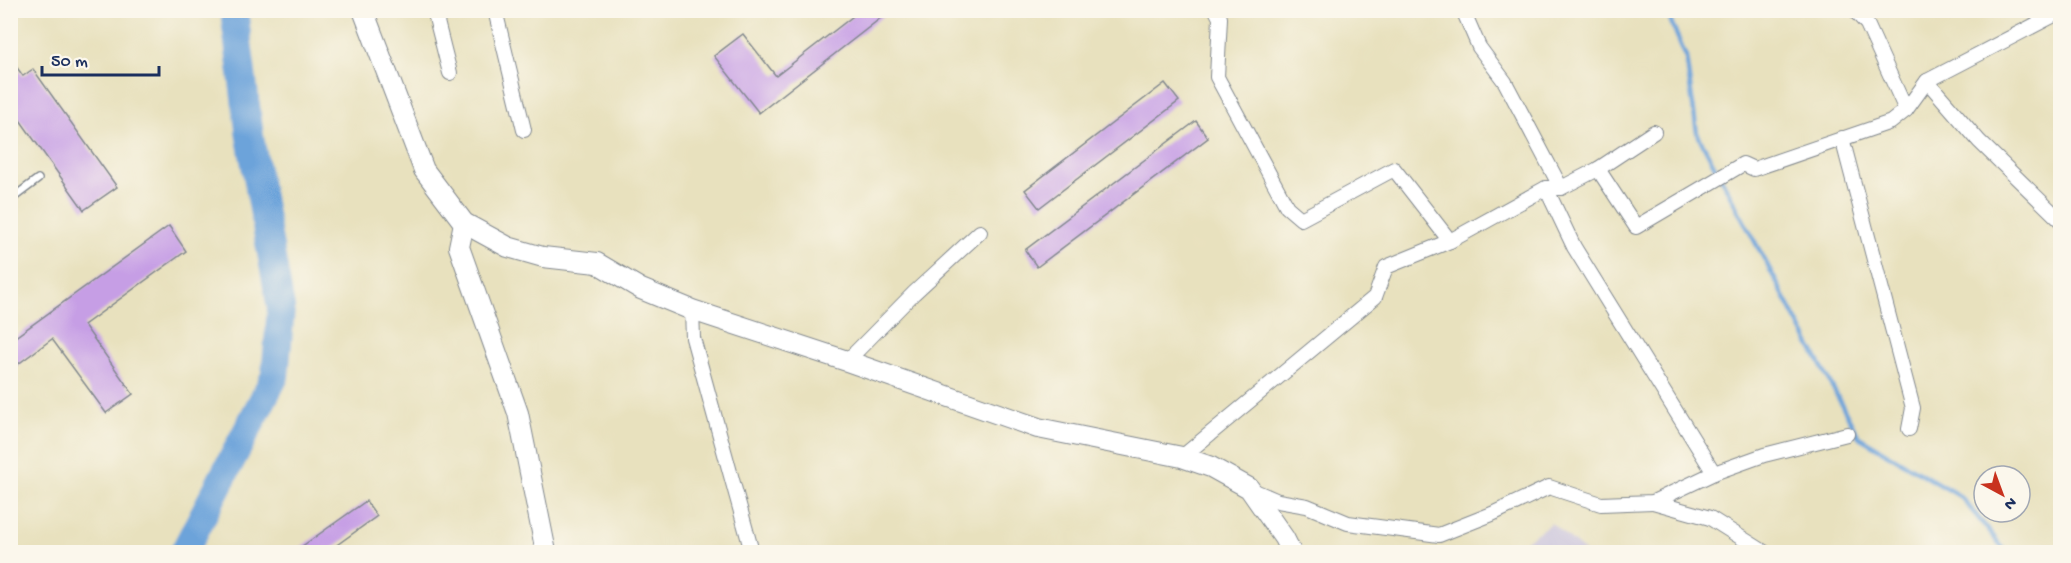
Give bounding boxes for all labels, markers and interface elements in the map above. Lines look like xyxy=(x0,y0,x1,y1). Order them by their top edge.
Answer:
scale bar xyxy=(42,39,159,77)
text: 50 m xyxy=(51,52,88,73)
north arrow xyxy=(1972,464,2032,524)
text: N xyxy=(1999,492,2020,514)

